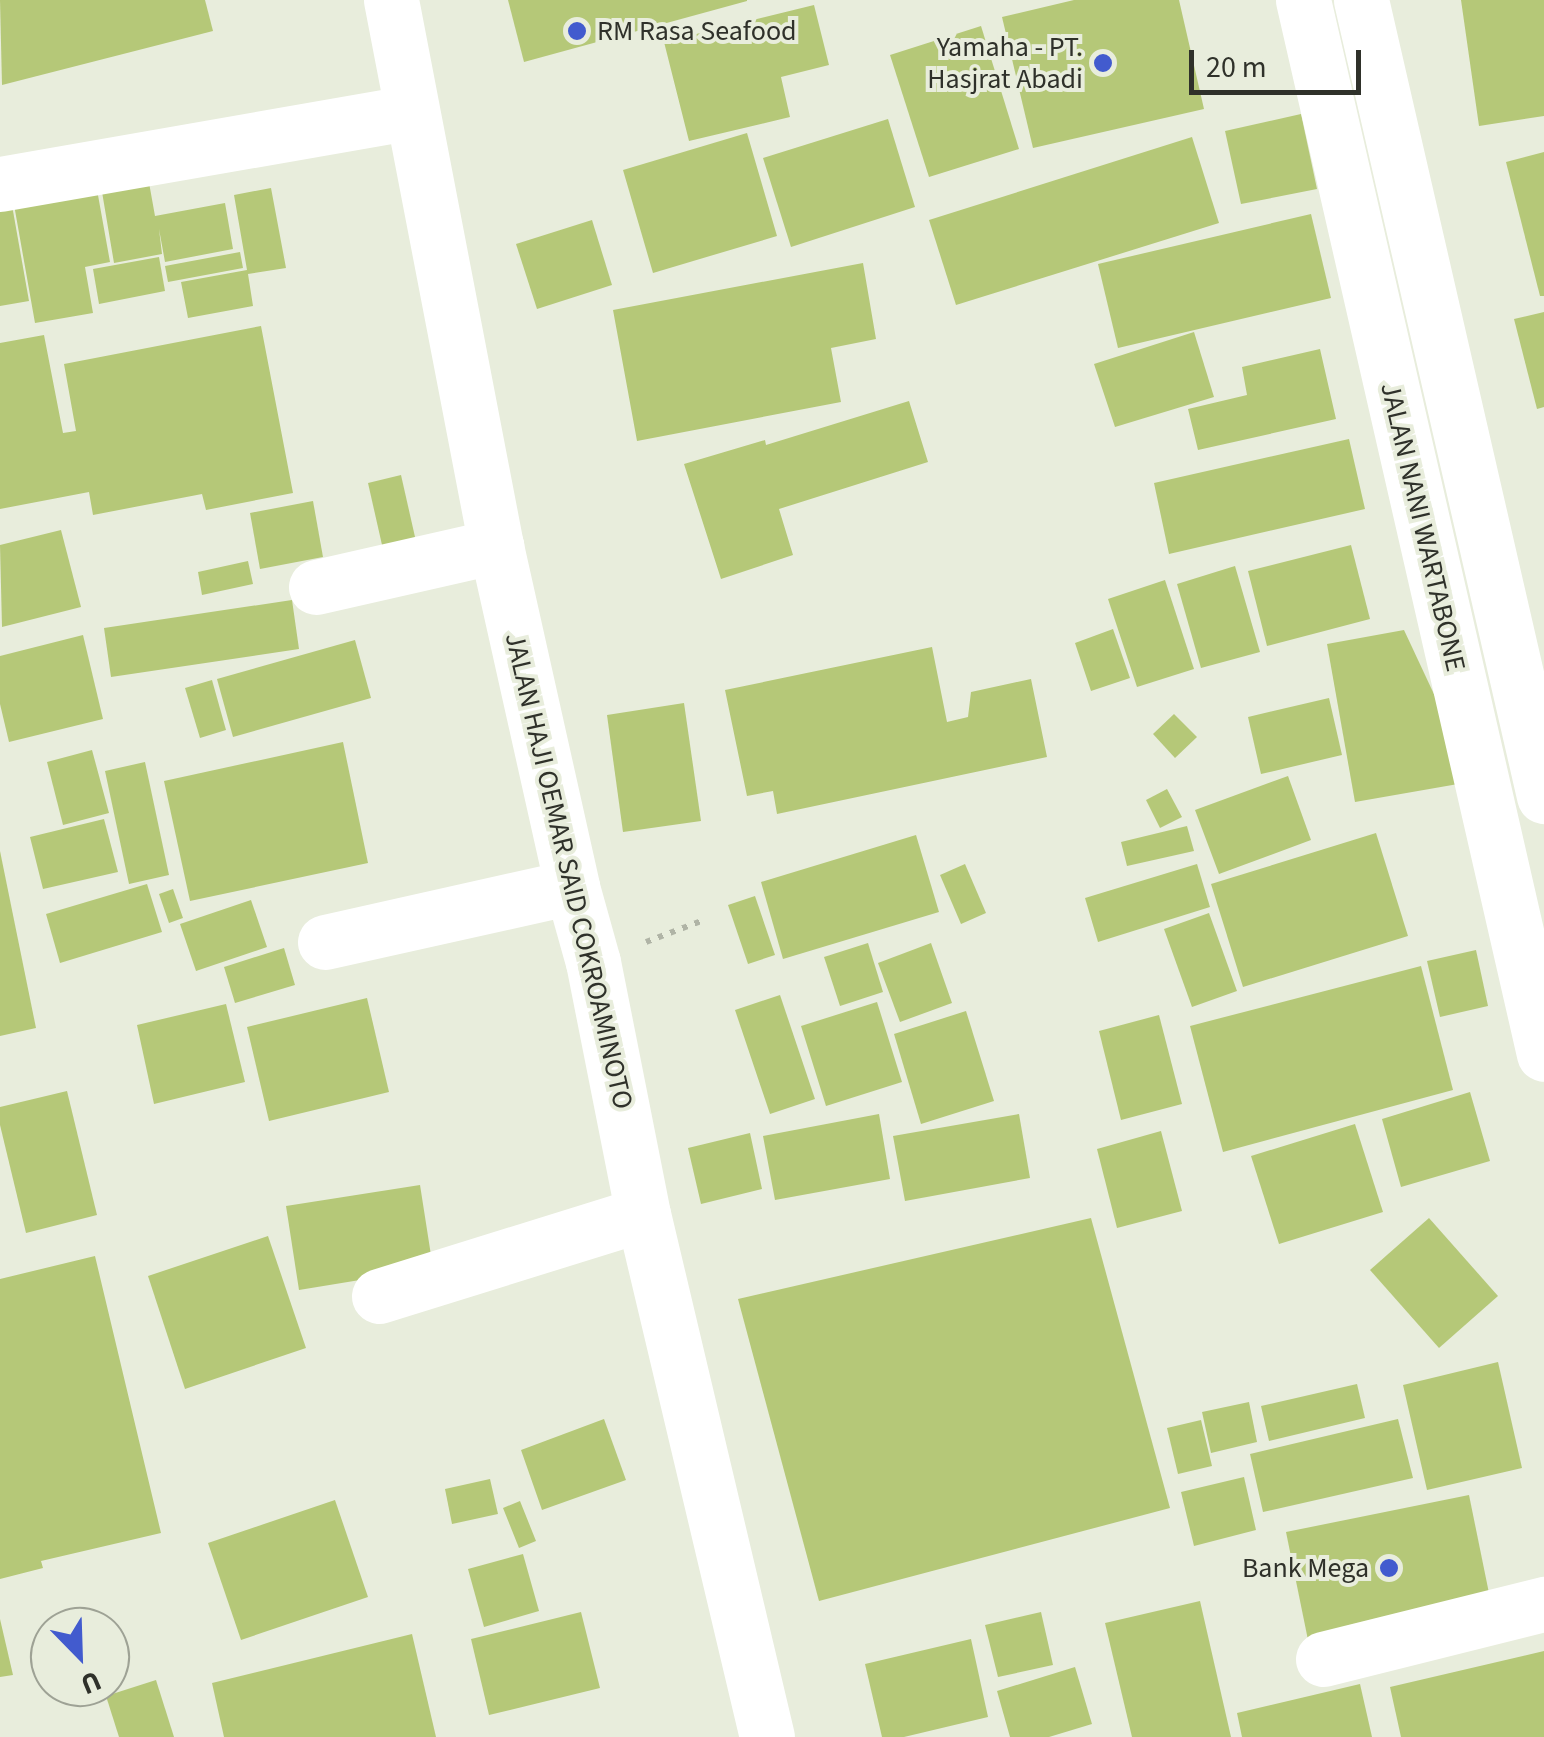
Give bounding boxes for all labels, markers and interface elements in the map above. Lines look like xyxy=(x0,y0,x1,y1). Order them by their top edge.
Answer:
place label: RM Rasa Seafood xyxy=(597,14,797,48)
marker: RM Rasa Seafood xyxy=(566,20,588,42)
place label: Yamaha - PT. Hasjrat Abadi xyxy=(927,30,1083,96)
scale bar xyxy=(1194,30,1366,92)
text: 20 m xyxy=(1206,46,1267,89)
marker: Yamaha - PT. Hasjrat Abadi xyxy=(1092,52,1114,74)
street label: JALAN NANI WARTABONE xyxy=(1373,379,1473,675)
street label: JALAN HAJI OEMAR SAID COKROAMINOTO xyxy=(498,629,640,1113)
place label: Bank Mega xyxy=(1242,1551,1369,1585)
marker: Bank Mega xyxy=(1378,1557,1400,1579)
north arrow xyxy=(30,1607,130,1707)
text: U xyxy=(75,1661,107,1705)

